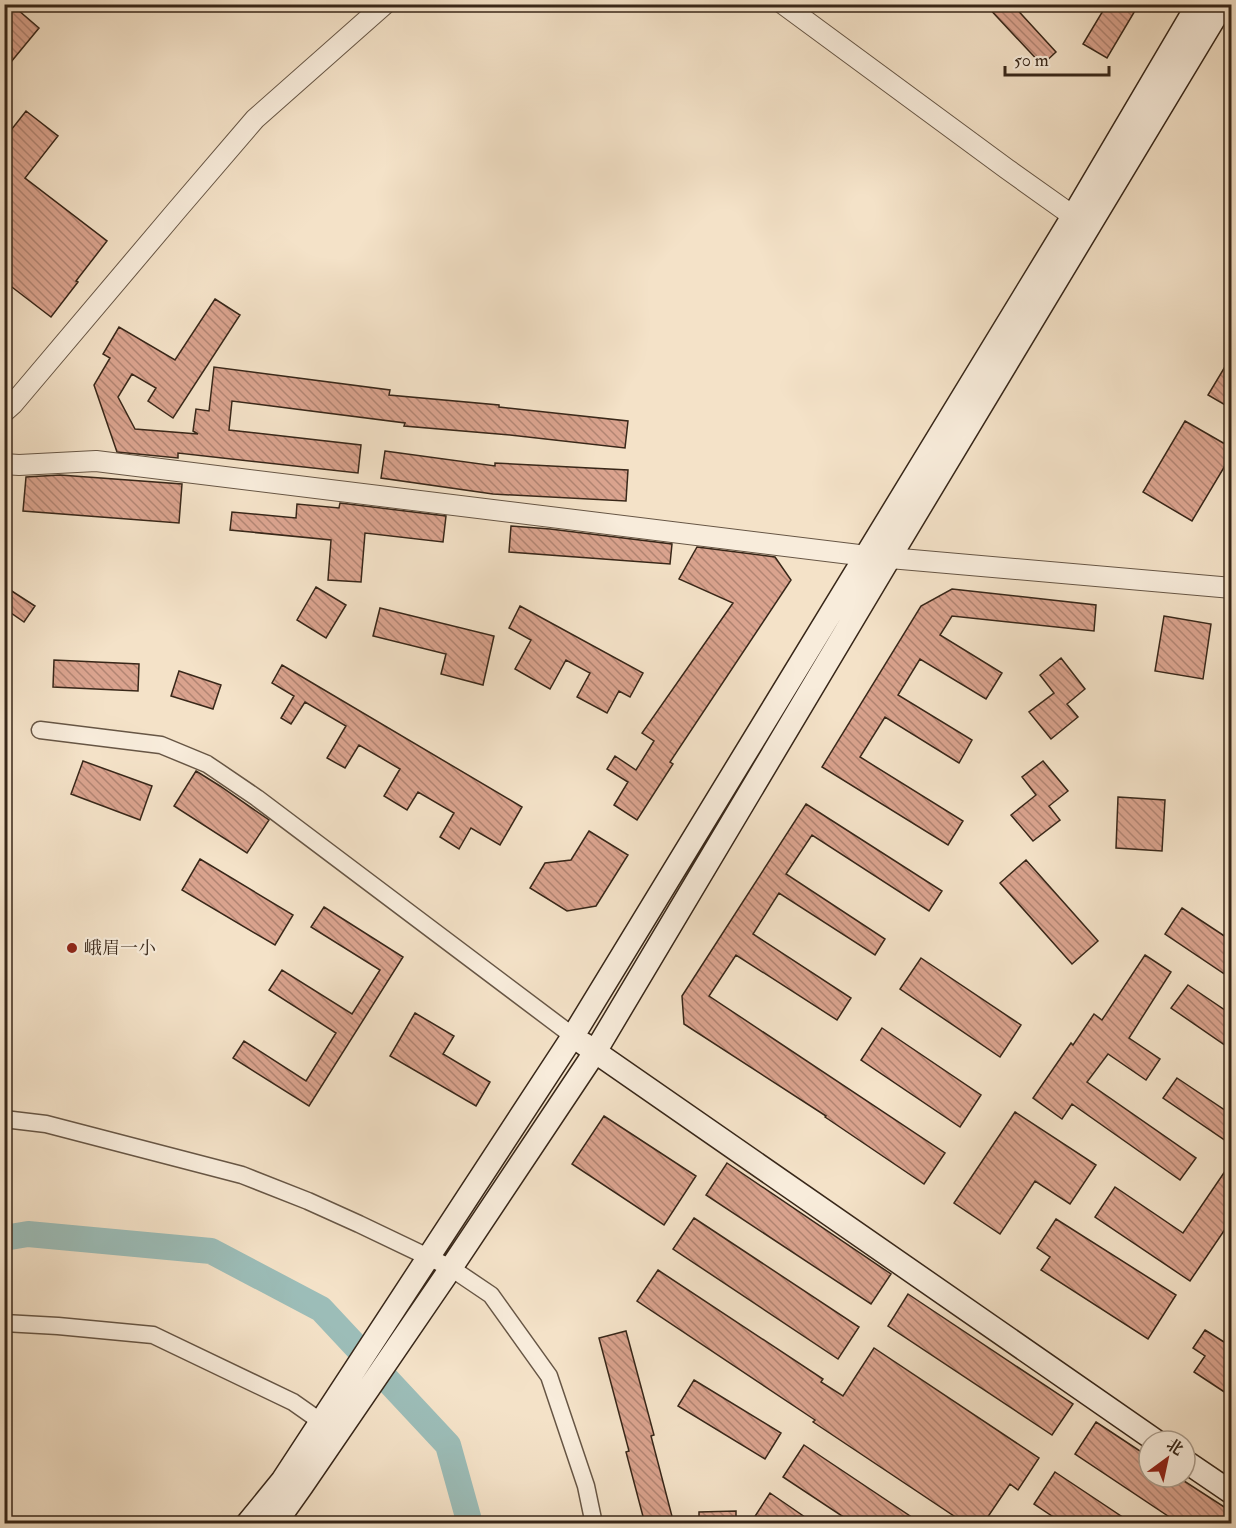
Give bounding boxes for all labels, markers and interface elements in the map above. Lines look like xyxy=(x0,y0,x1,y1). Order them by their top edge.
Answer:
scale bar xyxy=(1005,39,1108,77)
text: 50 m xyxy=(1014,49,1049,72)
place label: 峨眉一小 xyxy=(84,937,156,960)
marker: 峨眉一小 xyxy=(65,941,79,955)
north arrow xyxy=(1137,1429,1197,1489)
text: 北 xyxy=(1162,1435,1187,1460)

